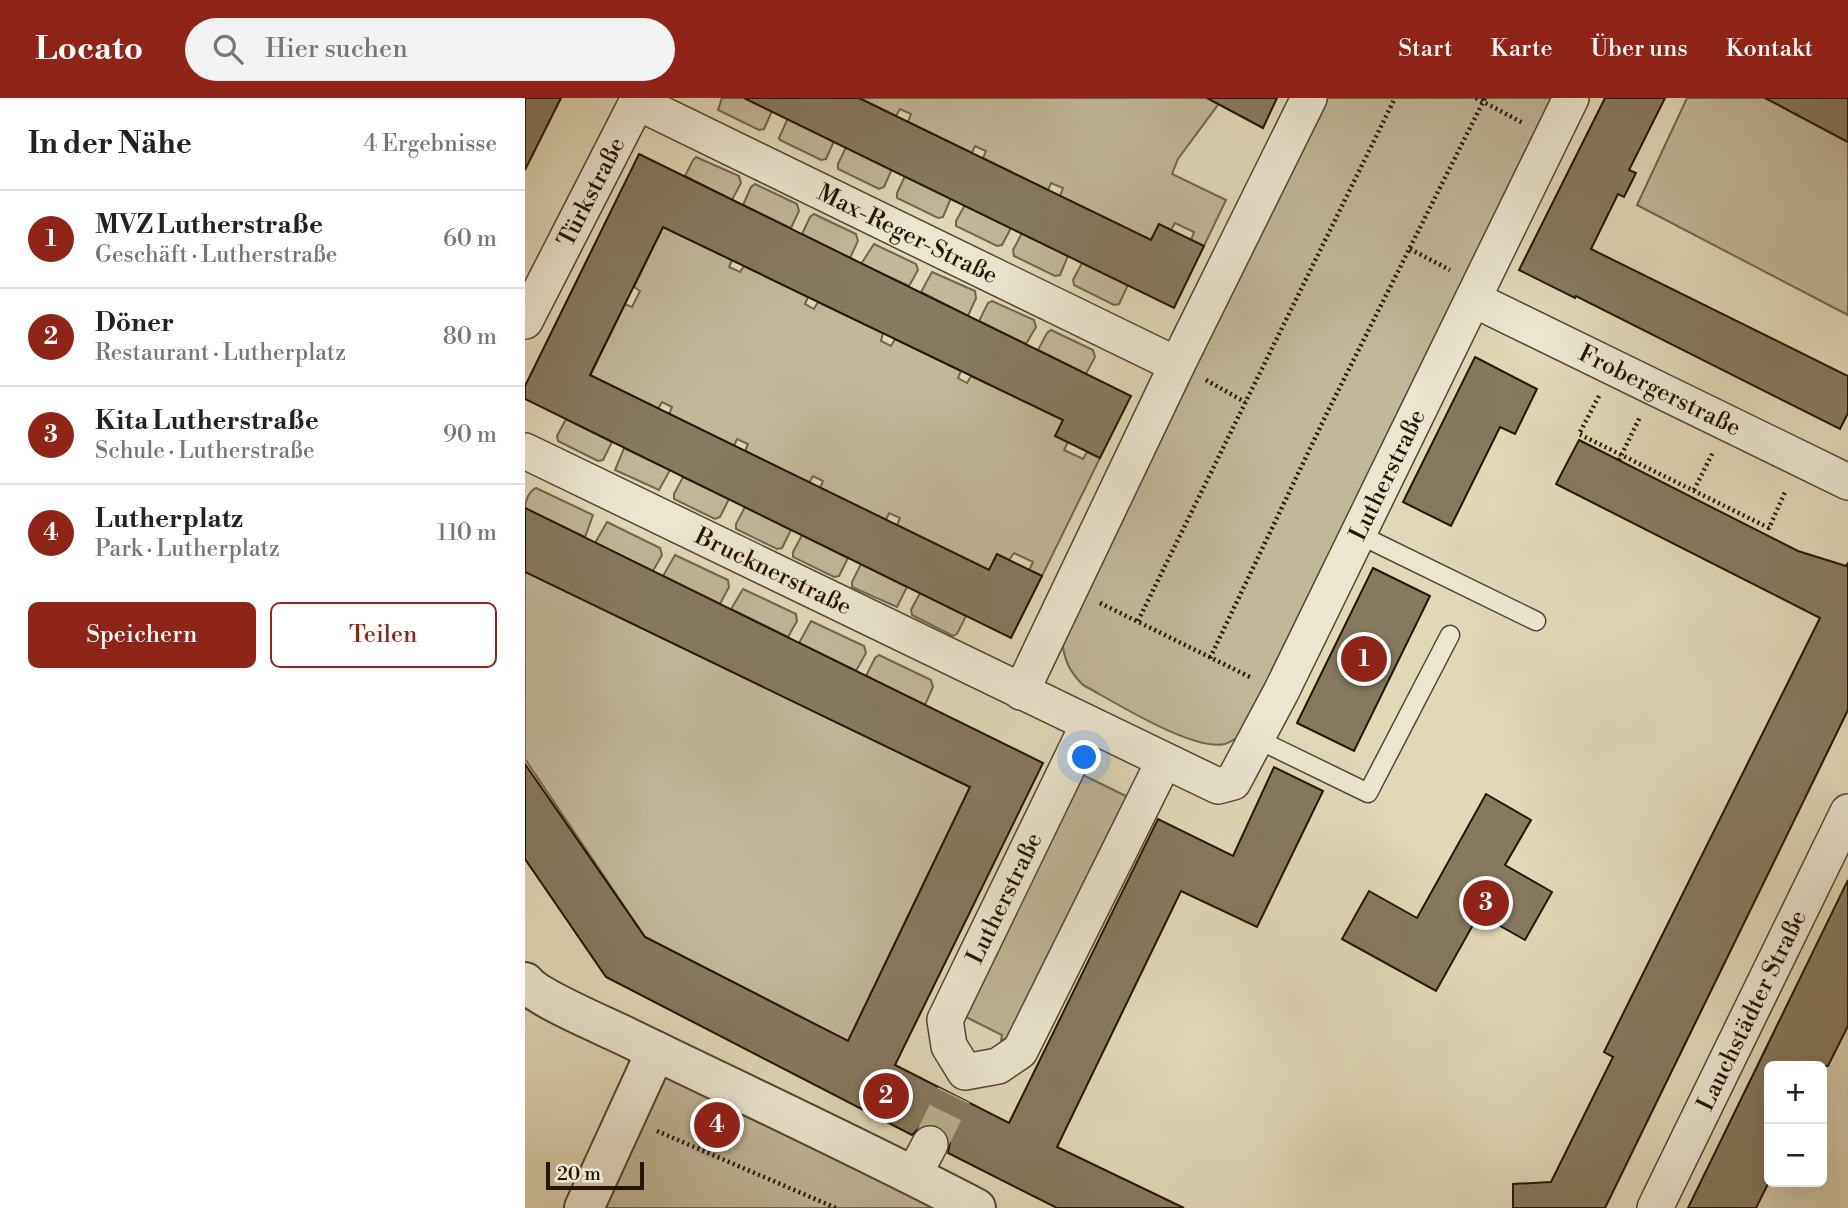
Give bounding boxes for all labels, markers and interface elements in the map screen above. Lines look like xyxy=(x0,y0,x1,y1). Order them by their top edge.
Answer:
search box xyxy=(185,18,675,81)
text: Locato xyxy=(35,29,143,70)
icon: search xyxy=(209,30,247,68)
text: Hier suchen xyxy=(265,33,408,65)
text: Start xyxy=(1398,34,1452,64)
text: Karte xyxy=(1490,34,1553,64)
text: Über uns xyxy=(1591,34,1688,64)
text: Kontakt xyxy=(1726,34,1813,64)
text: In der Nähe xyxy=(28,125,192,163)
text: 4 Ergebnisse xyxy=(364,130,497,158)
street label: Türkstraße xyxy=(551,132,632,252)
street label: Max-Reger-Straße xyxy=(812,178,1002,291)
text: MVZ Lutherstraße xyxy=(95,209,323,241)
text: 1 xyxy=(45,225,57,253)
text: 60 m xyxy=(443,225,497,253)
text: Geschäft · Lutherstraße xyxy=(95,241,337,269)
text: Döner xyxy=(95,307,174,339)
text: 2 xyxy=(44,323,58,351)
text: 80 m xyxy=(443,323,497,351)
text: Restaurant · Lutherplatz xyxy=(95,339,346,367)
street label: Frobergerstraße xyxy=(1573,339,1746,443)
text: Kita Lutherstraße xyxy=(95,405,319,437)
street label: Lutherstraße xyxy=(1343,405,1433,546)
text: 3 xyxy=(44,421,58,449)
text: 90 m xyxy=(443,421,497,449)
text: Schule · Lutherstraße xyxy=(95,437,315,465)
text: Lutherplatz xyxy=(95,503,243,535)
text: 4 xyxy=(43,519,59,547)
text: 110 m xyxy=(437,519,497,547)
street label: Brucknerstraße xyxy=(689,521,856,623)
text: Park · Lutherplatz xyxy=(95,535,280,563)
button: Speichern xyxy=(28,602,256,668)
button: Teilen xyxy=(270,602,497,668)
pin: 1 xyxy=(1341,633,1387,685)
your location xyxy=(1067,740,1101,774)
street label: Lutherstraße xyxy=(960,828,1050,969)
pin: 3 xyxy=(1463,877,1509,929)
street label: Lauchstädter Straße xyxy=(1691,905,1814,1116)
map controls xyxy=(1764,1061,1827,1187)
button: + xyxy=(1764,1061,1827,1124)
pin: 2 xyxy=(863,1070,909,1122)
pin: 4 xyxy=(694,1099,740,1151)
button: − xyxy=(1764,1124,1827,1187)
scale bar xyxy=(546,1159,644,1191)
text: 20 m xyxy=(557,1162,601,1186)

